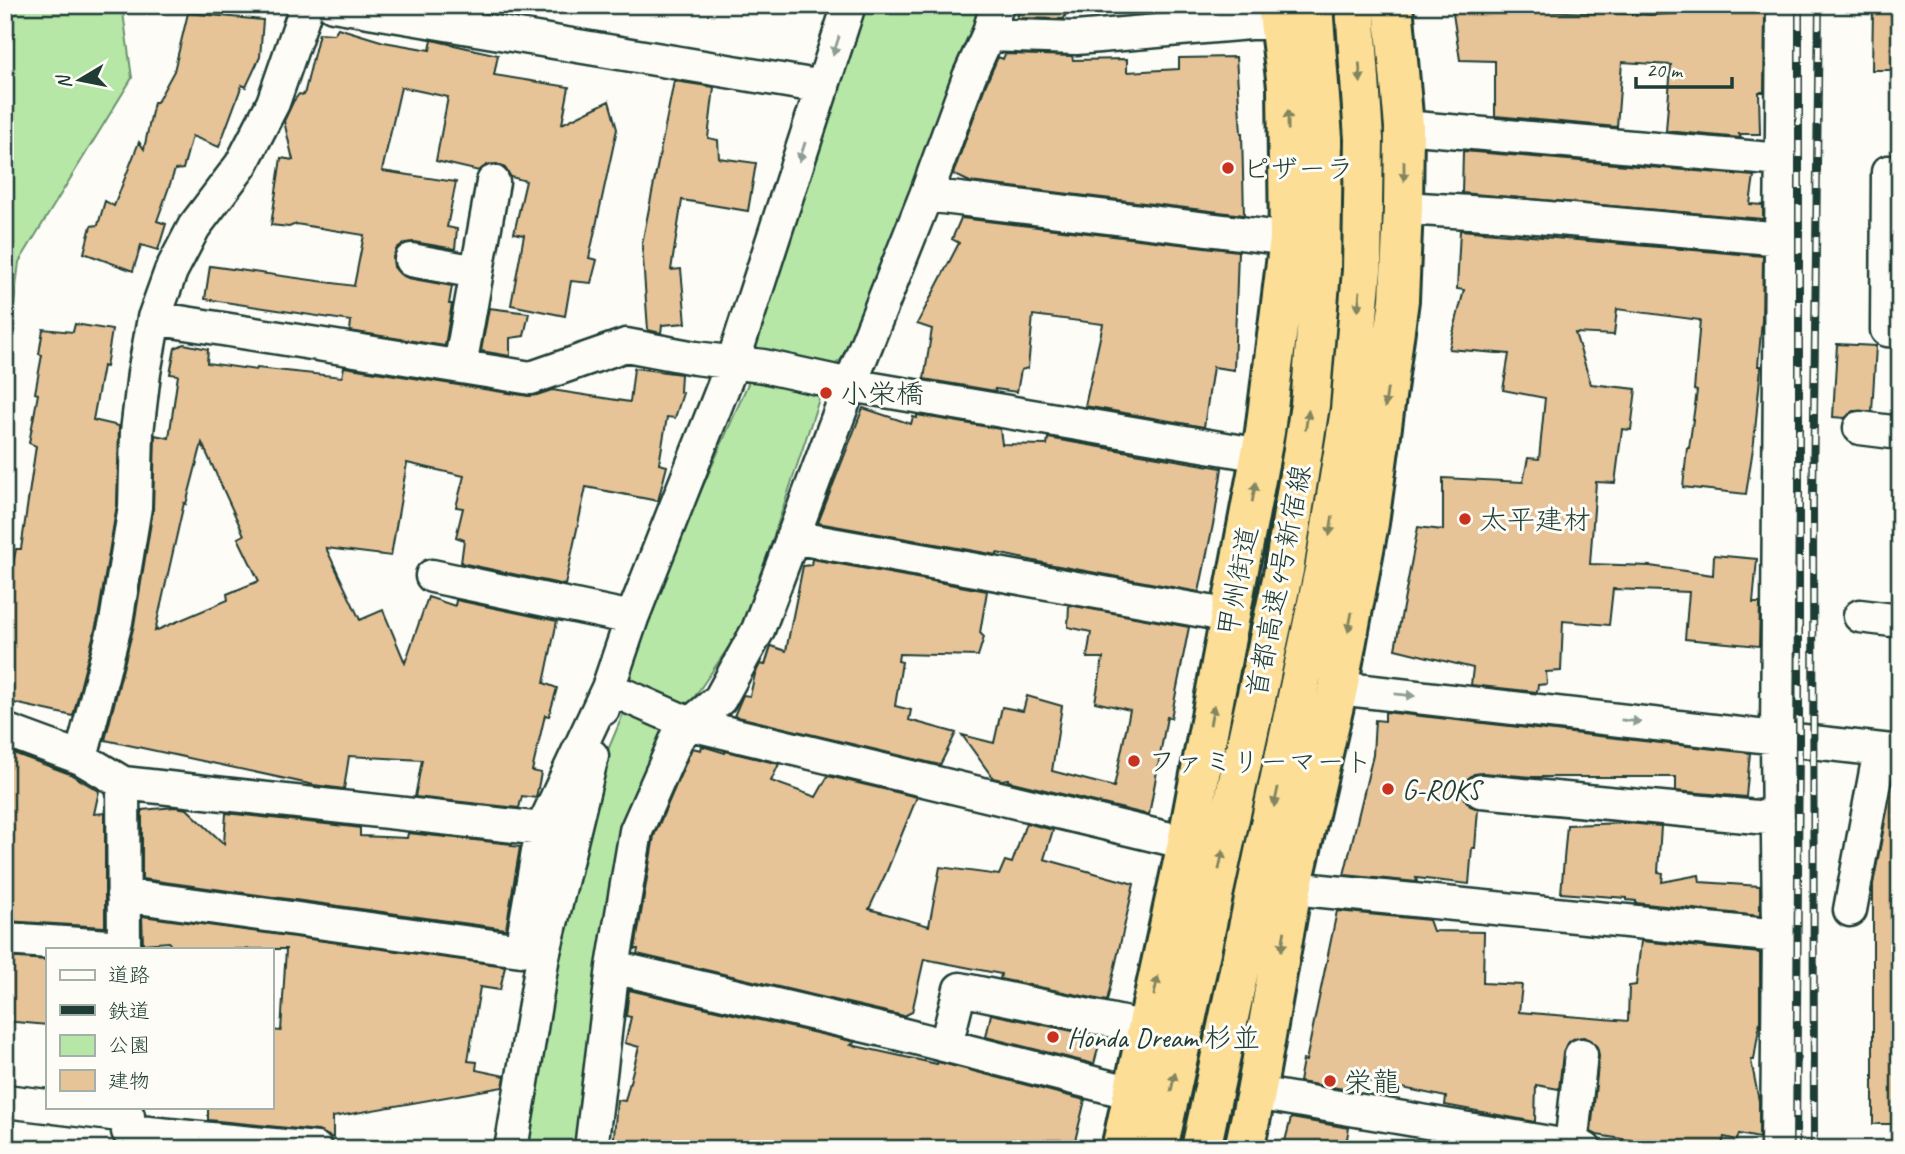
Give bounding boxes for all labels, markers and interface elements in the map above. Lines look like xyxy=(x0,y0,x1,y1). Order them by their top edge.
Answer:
one-way arrow xyxy=(830,36,841,57)
north arrow xyxy=(46,46,116,116)
scale bar xyxy=(1636,46,1732,90)
text: 20 m xyxy=(1646,57,1684,83)
one-way arrow xyxy=(1354,63,1365,85)
text: N xyxy=(51,72,77,91)
one-way arrow xyxy=(1282,109,1293,131)
one-way arrow xyxy=(796,141,807,162)
place label: ピザーラ xyxy=(1242,151,1354,186)
marker: ピザーラ xyxy=(1220,160,1236,176)
one-way arrow xyxy=(1398,160,1410,182)
one-way arrow xyxy=(1353,290,1364,312)
place label: 小栄橋 xyxy=(840,376,924,411)
marker: 小栄橋 xyxy=(818,385,834,401)
one-way arrow xyxy=(1380,387,1391,409)
one-way arrow xyxy=(1302,409,1313,431)
street label: 首都高速4号新宿線 xyxy=(1239,462,1318,701)
one-way arrow xyxy=(1249,481,1260,503)
place label: 太平建材 xyxy=(1479,502,1591,537)
marker: 太平建材 xyxy=(1457,511,1473,527)
one-way arrow xyxy=(1325,515,1336,537)
street label: 甲州街道 xyxy=(1210,523,1265,639)
one-way arrow xyxy=(1344,611,1355,633)
one-way arrow xyxy=(1395,690,1417,701)
one-way arrow xyxy=(1206,704,1217,726)
one-way arrow xyxy=(1621,716,1643,727)
place label: ファミリーマート xyxy=(1148,744,1373,779)
marker: ファミリーマート xyxy=(1126,753,1142,769)
place label: G-ROKS xyxy=(1402,772,1485,807)
marker: G-ROKS xyxy=(1380,781,1396,797)
one-way arrow xyxy=(1270,786,1281,808)
one-way arrow xyxy=(1215,849,1226,871)
one-way arrow xyxy=(1277,930,1288,952)
legend xyxy=(46,948,273,1108)
text: 道路 xyxy=(108,962,150,988)
one-way arrow xyxy=(1151,975,1162,997)
text: 鉄道 xyxy=(108,998,150,1024)
place label: Honda Dream 杉並 xyxy=(1067,1020,1260,1055)
marker: Honda Dream 杉並 xyxy=(1045,1029,1061,1045)
text: 公園 xyxy=(108,1032,150,1058)
place label: 栄龍 xyxy=(1344,1064,1400,1099)
text: 建物 xyxy=(108,1068,150,1094)
one-way arrow xyxy=(1167,1071,1178,1093)
marker: 栄龍 xyxy=(1322,1073,1338,1089)

